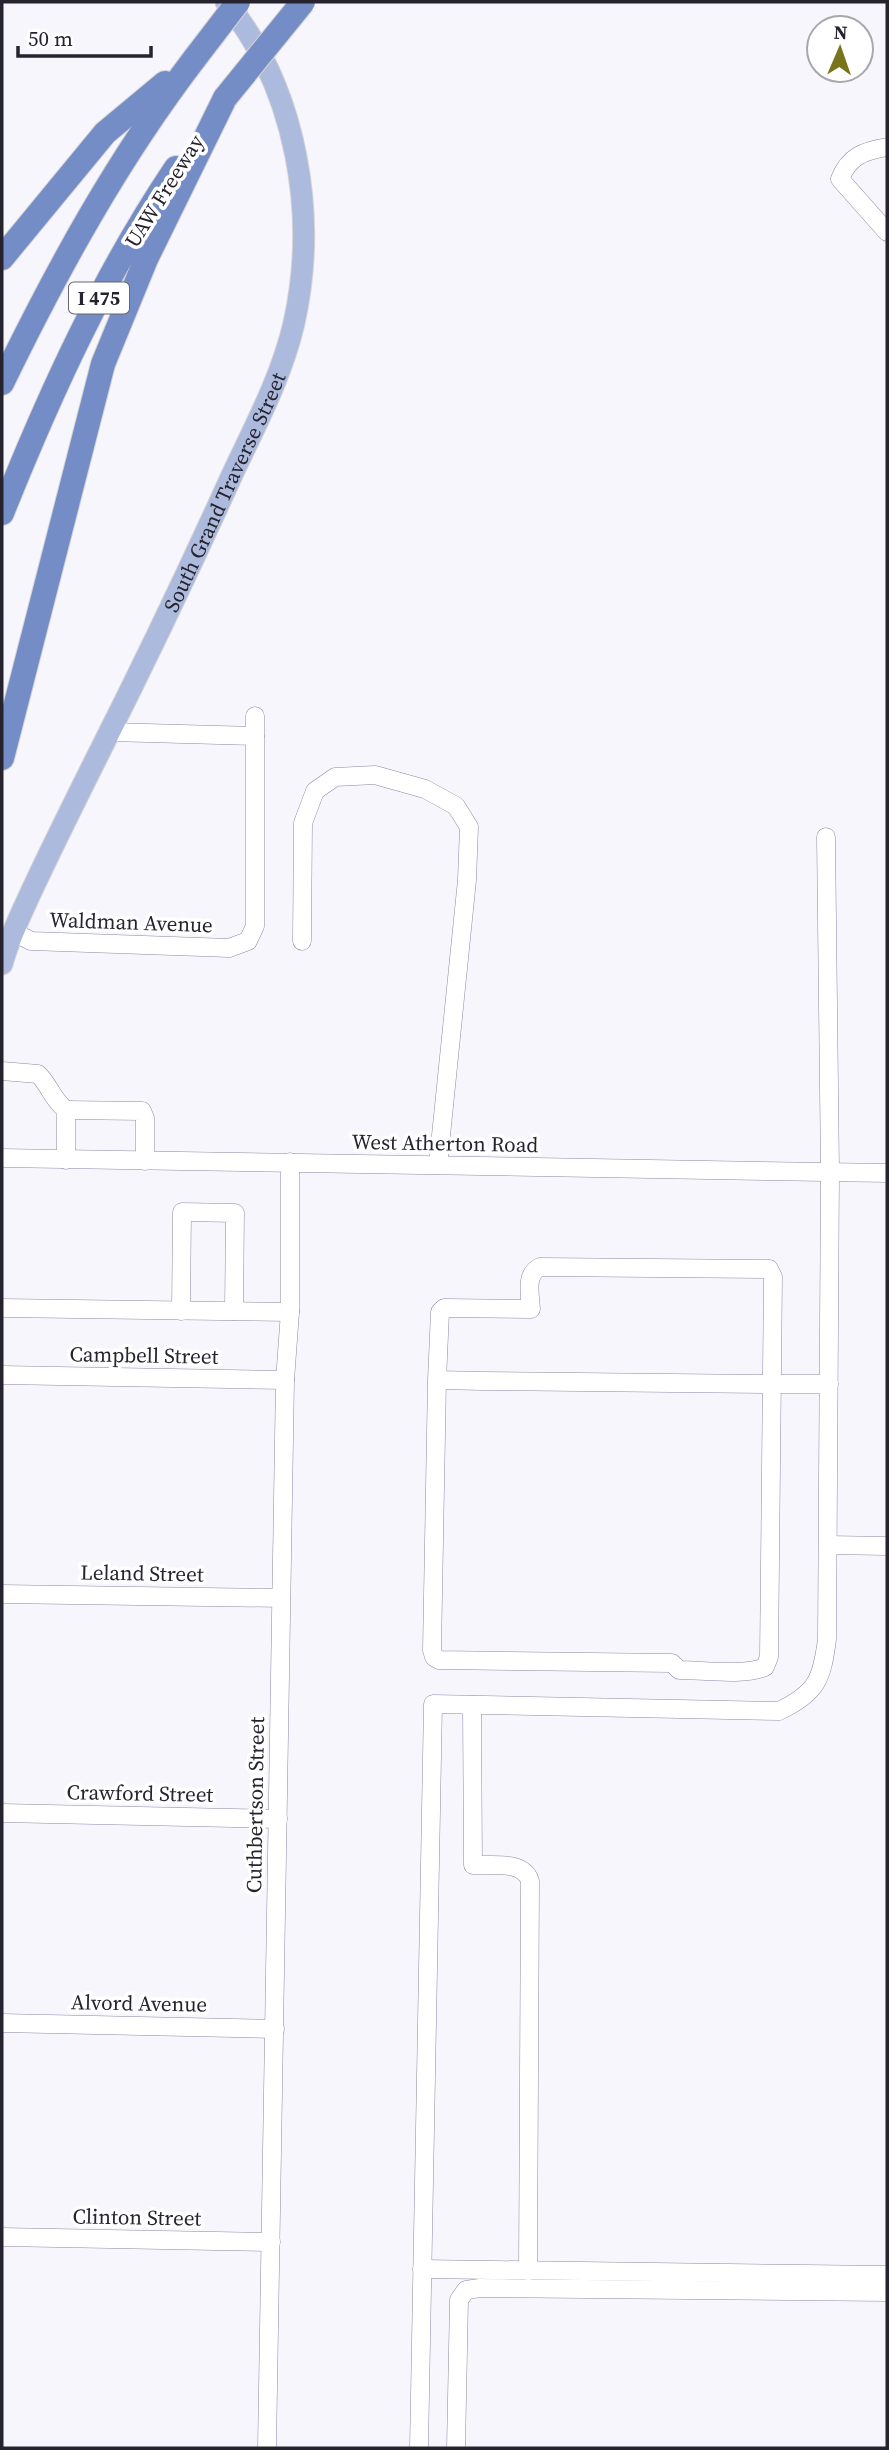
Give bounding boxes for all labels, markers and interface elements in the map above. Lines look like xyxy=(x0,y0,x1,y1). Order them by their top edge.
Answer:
scale bar xyxy=(18,14,150,58)
north arrow xyxy=(805,14,875,84)
text: N xyxy=(833,19,848,45)
text: 50 m xyxy=(28,24,73,53)
street label: UAW Freeway xyxy=(118,129,210,253)
road number: I 475 xyxy=(69,282,129,314)
street label: South Grand Traverse Street xyxy=(156,368,292,617)
street label: Waldman Avenue xyxy=(49,905,213,939)
street label: West Atherton Road xyxy=(351,1127,539,1159)
street label: Campbell Street xyxy=(69,1339,219,1371)
street label: Leland Street xyxy=(80,1557,204,1589)
street label: Cuthbertson Street xyxy=(239,1716,271,1893)
street label: Crawford Street xyxy=(66,1777,214,1809)
street label: Alvord Avenue xyxy=(71,1987,207,2019)
street label: Clinton Street xyxy=(72,2201,202,2233)

